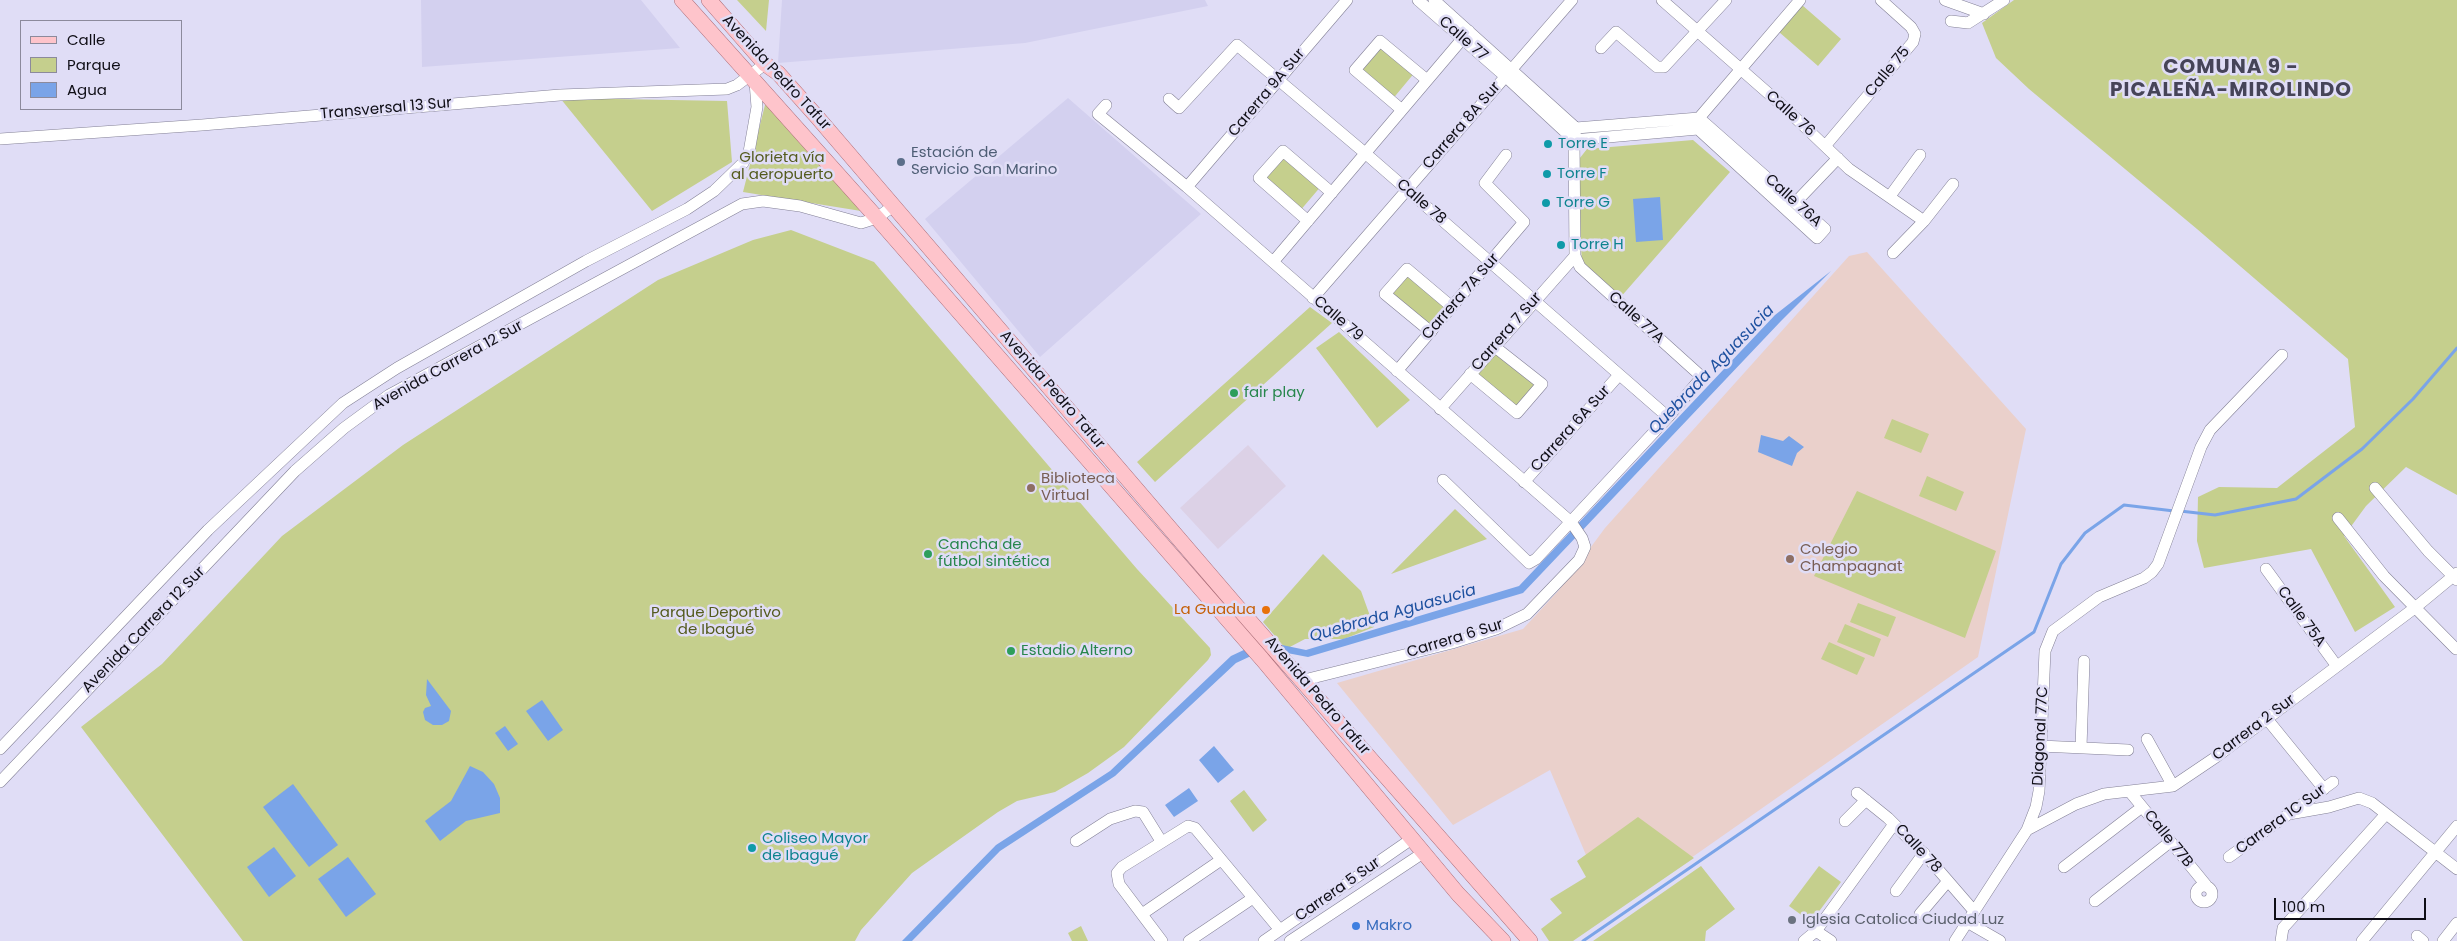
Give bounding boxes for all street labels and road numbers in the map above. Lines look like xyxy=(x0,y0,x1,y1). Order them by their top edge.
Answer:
street label: Avenida Pedro Tafur xyxy=(718,12,834,134)
street label: Calle 77 xyxy=(1435,13,1491,65)
street label: Calle 75 xyxy=(1862,43,1914,101)
street label: Carerra 9A Sur xyxy=(1225,45,1309,141)
street label: Carrera 8A Sur xyxy=(1419,79,1505,173)
street label: Calle 76 xyxy=(1762,87,1818,141)
street label: Transversal 13 Sur xyxy=(320,94,452,124)
street label: Calle 76A xyxy=(1761,171,1825,231)
street label: Calle 78 xyxy=(1392,176,1450,228)
street label: Carrera 7A Sur xyxy=(1419,250,1503,344)
street label: Calle 77A xyxy=(1604,288,1668,348)
street label: Carrera 7 Sur xyxy=(1468,289,1546,375)
street label: Calle 79 xyxy=(1309,293,1367,345)
street label: Avenida Carrera 12 Sur xyxy=(370,317,526,415)
street label: Avenida Pedro Tafur xyxy=(996,327,1108,453)
street label: Carrera 6A Sur xyxy=(1528,382,1614,476)
street label: Avenida Carrera 12 Sur xyxy=(79,563,209,697)
street label: Calle 75A xyxy=(2273,583,2329,651)
street label: Carrera 6 Sur xyxy=(1405,616,1505,662)
street label: Avenida Pedro Tafur xyxy=(1261,633,1373,759)
street label: Diagonal 77C xyxy=(2029,686,2053,786)
street label: Carrera 2 Sur xyxy=(2209,691,2299,765)
street label: Carrera 1C Sur xyxy=(2233,781,2329,859)
street label: Calle 77B xyxy=(2140,807,2196,871)
street label: Calle 78 xyxy=(1891,821,1945,877)
street label: Carrera 5 Sur xyxy=(1292,854,1384,926)

